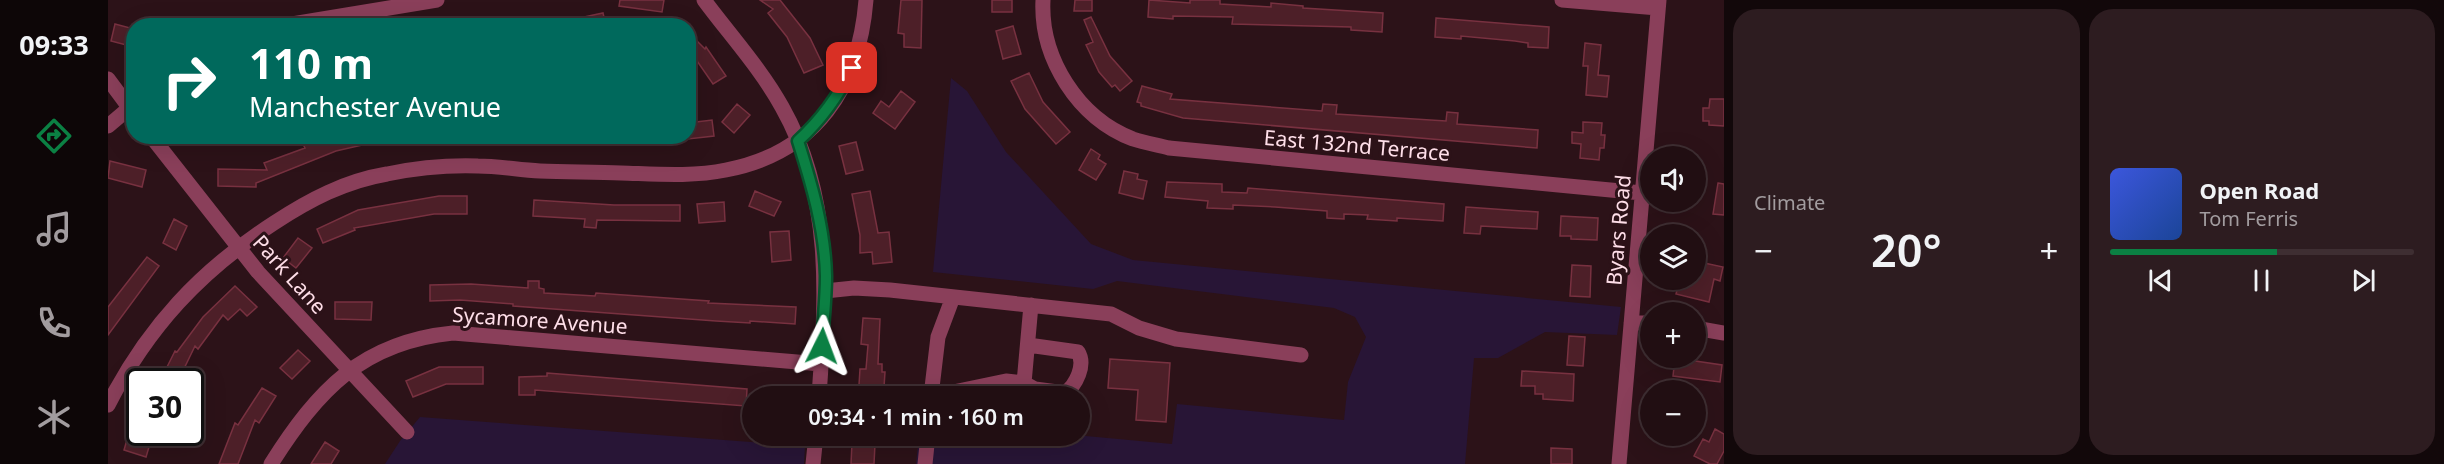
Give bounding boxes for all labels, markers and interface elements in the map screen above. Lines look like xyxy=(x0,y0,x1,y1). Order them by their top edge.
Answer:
text: 09:33 xyxy=(19,26,89,63)
text: 110 m xyxy=(249,34,373,91)
icon: right xyxy=(150,42,228,120)
pin xyxy=(826,42,877,93)
icon: arrive xyxy=(835,51,868,84)
text: Manchester Avenue xyxy=(249,88,501,125)
icon: directions xyxy=(33,115,75,157)
street label: East 132nd Terrace xyxy=(1263,123,1451,167)
map controls xyxy=(1640,146,1706,446)
button: sound xyxy=(1640,146,1706,212)
street label: Byars Road xyxy=(1599,174,1637,286)
text: Open Road xyxy=(2200,175,2319,205)
text: Climate xyxy=(1754,189,1825,216)
text: Tom Ferris xyxy=(2200,205,2298,232)
icon: music xyxy=(33,208,75,250)
text: 20° xyxy=(1871,219,1942,280)
button: layers xyxy=(1640,224,1706,290)
street label: Park Lane xyxy=(247,228,333,320)
text: − xyxy=(1754,228,1773,273)
text: + xyxy=(2040,228,2059,273)
icon: previous xyxy=(2144,264,2177,297)
icon: pause xyxy=(2245,264,2278,297)
icon: next xyxy=(2347,264,2380,297)
street label: Sycamore Avenue xyxy=(451,300,629,340)
icon: phone xyxy=(33,302,75,344)
button: + xyxy=(1640,302,1706,368)
position arrow xyxy=(790,314,854,378)
speed limit sign: 30 xyxy=(126,368,204,446)
button: − xyxy=(1640,380,1706,446)
icon: climate xyxy=(33,396,75,438)
text: 09:34 · 1 min · 160 m xyxy=(808,401,1024,431)

